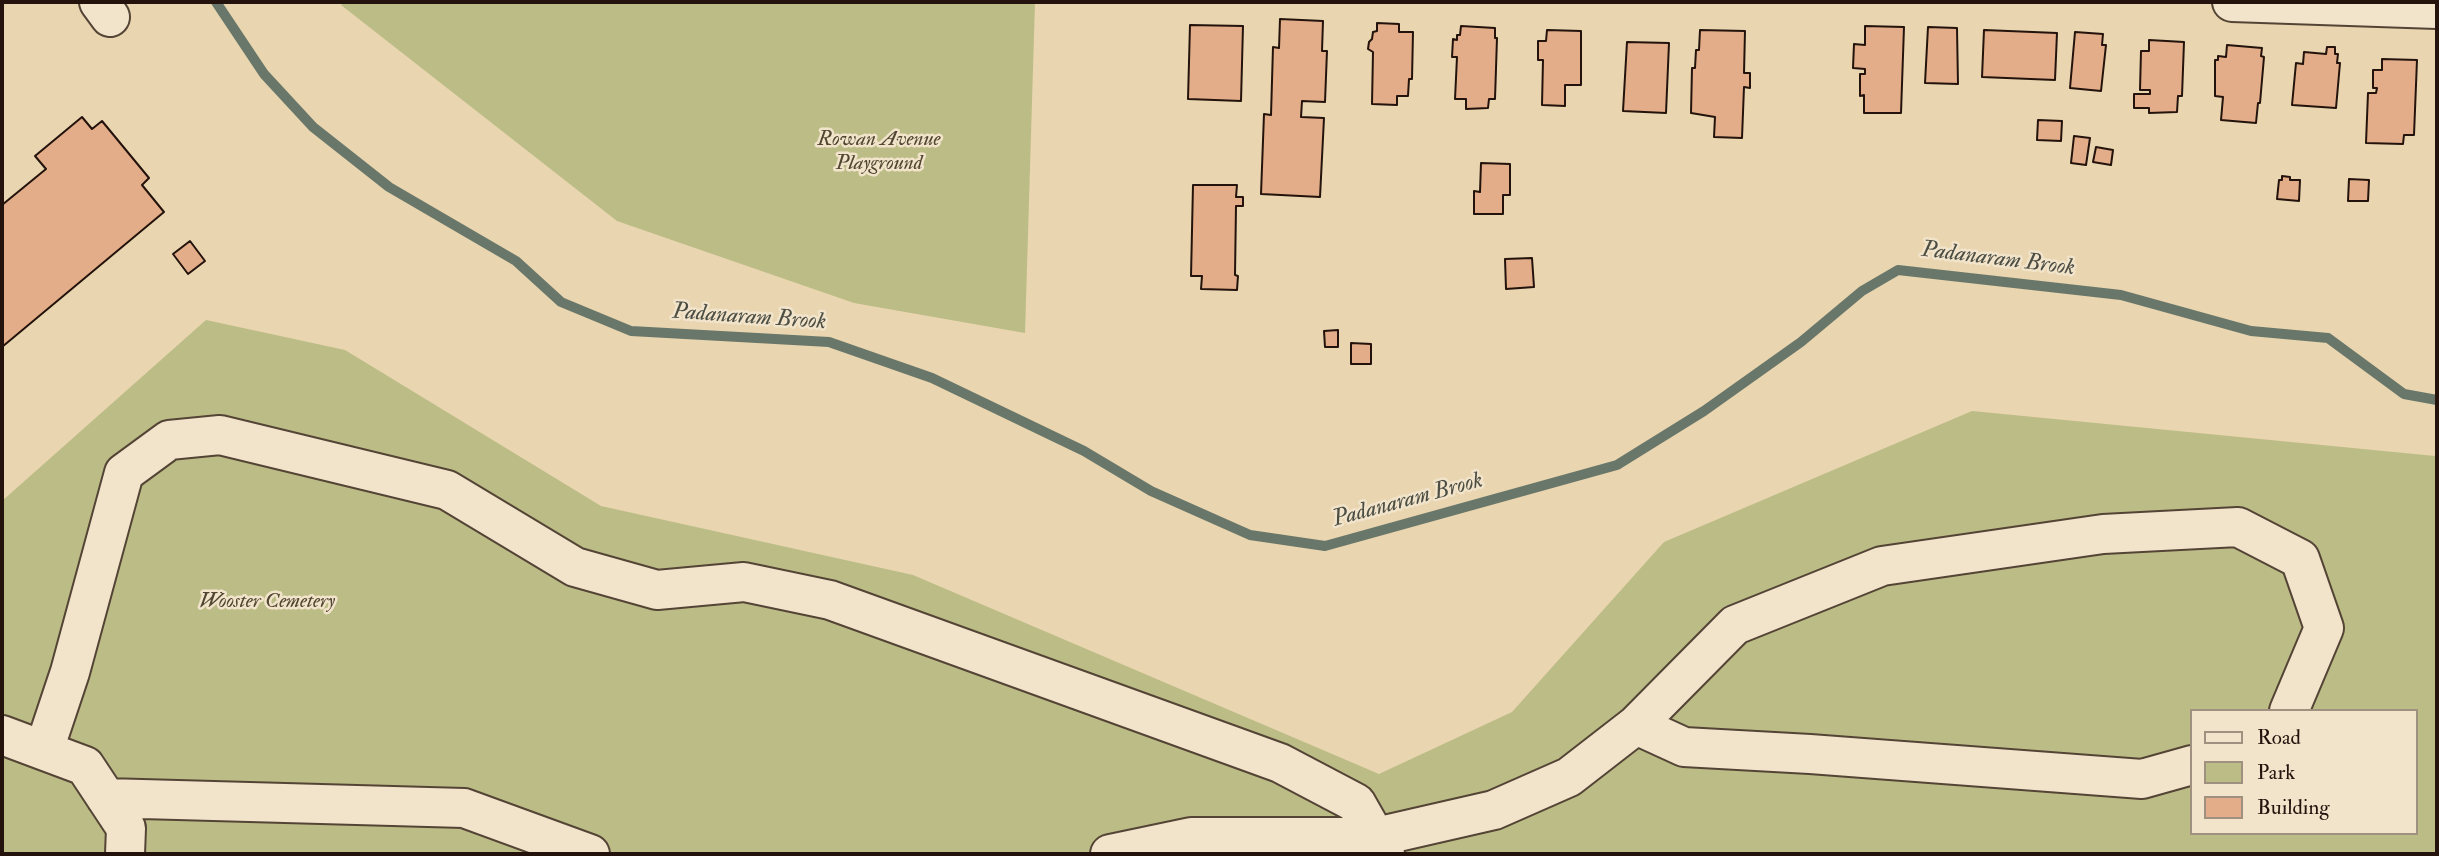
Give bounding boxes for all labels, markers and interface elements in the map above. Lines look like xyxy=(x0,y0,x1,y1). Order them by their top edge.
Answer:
park label: Rowan Avenue Playground xyxy=(817,127,941,177)
water label: Padanaram Brook xyxy=(1920,237,2076,283)
water label: Padanaram Brook xyxy=(671,299,827,337)
water label: Padanaram Brook xyxy=(1330,468,1486,534)
park label: Wooster Cemetery xyxy=(199,589,335,615)
legend xyxy=(2190,709,2418,835)
text: Road xyxy=(2257,724,2301,751)
text: Park xyxy=(2257,759,2295,786)
text: Building xyxy=(2257,794,2330,821)

